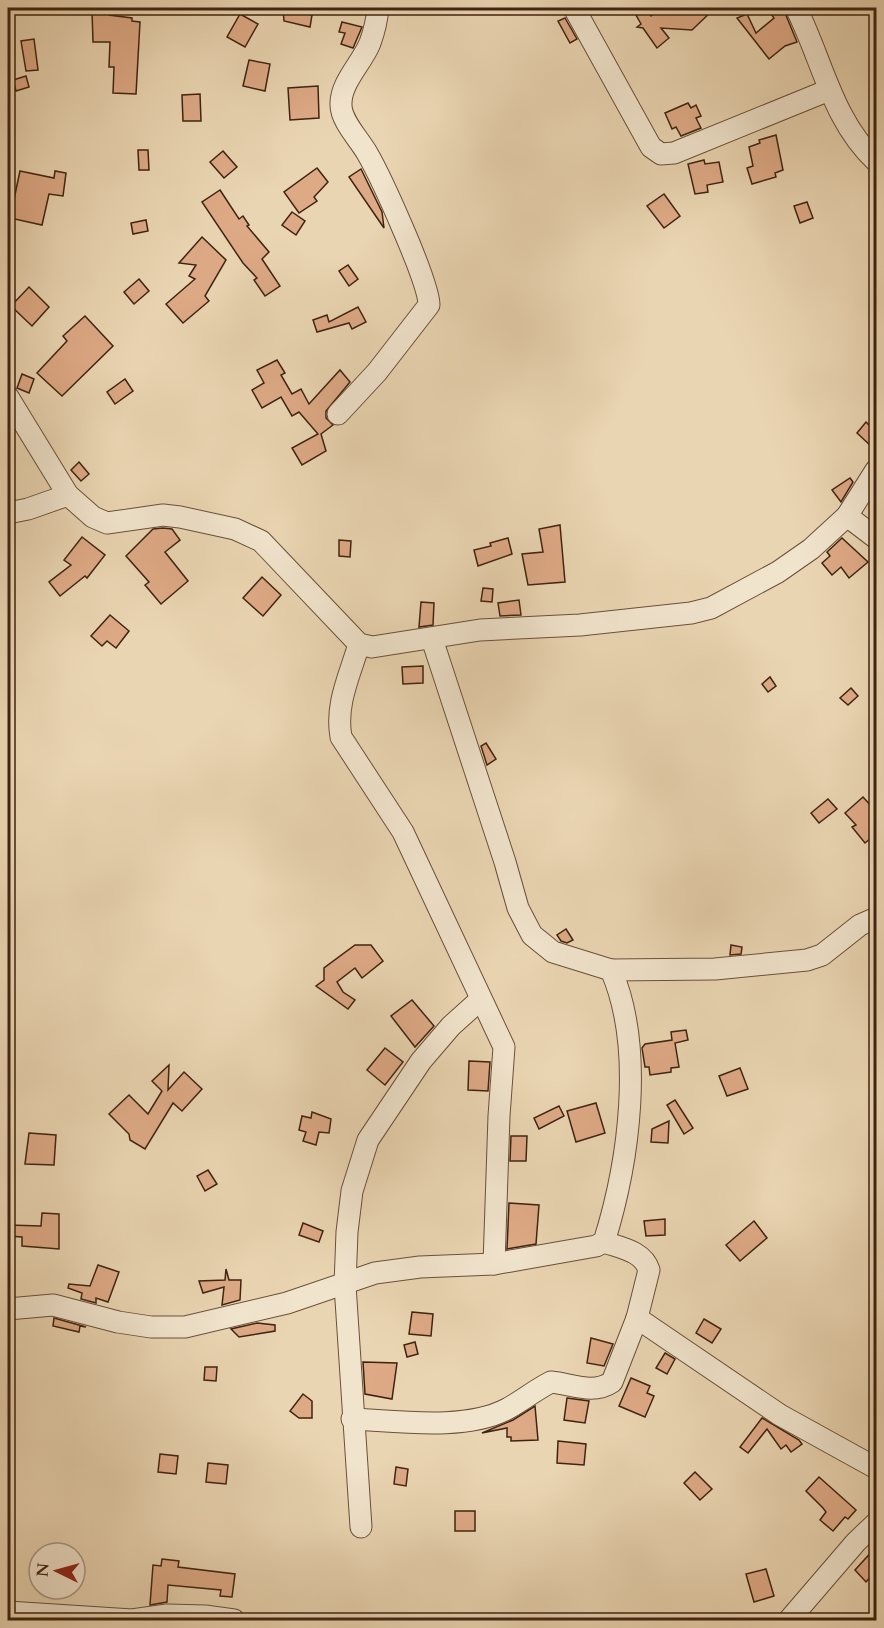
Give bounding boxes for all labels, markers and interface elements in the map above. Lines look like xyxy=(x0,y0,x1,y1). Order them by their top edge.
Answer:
north arrow xyxy=(27,1541,87,1601)
text: N xyxy=(31,1562,55,1578)

